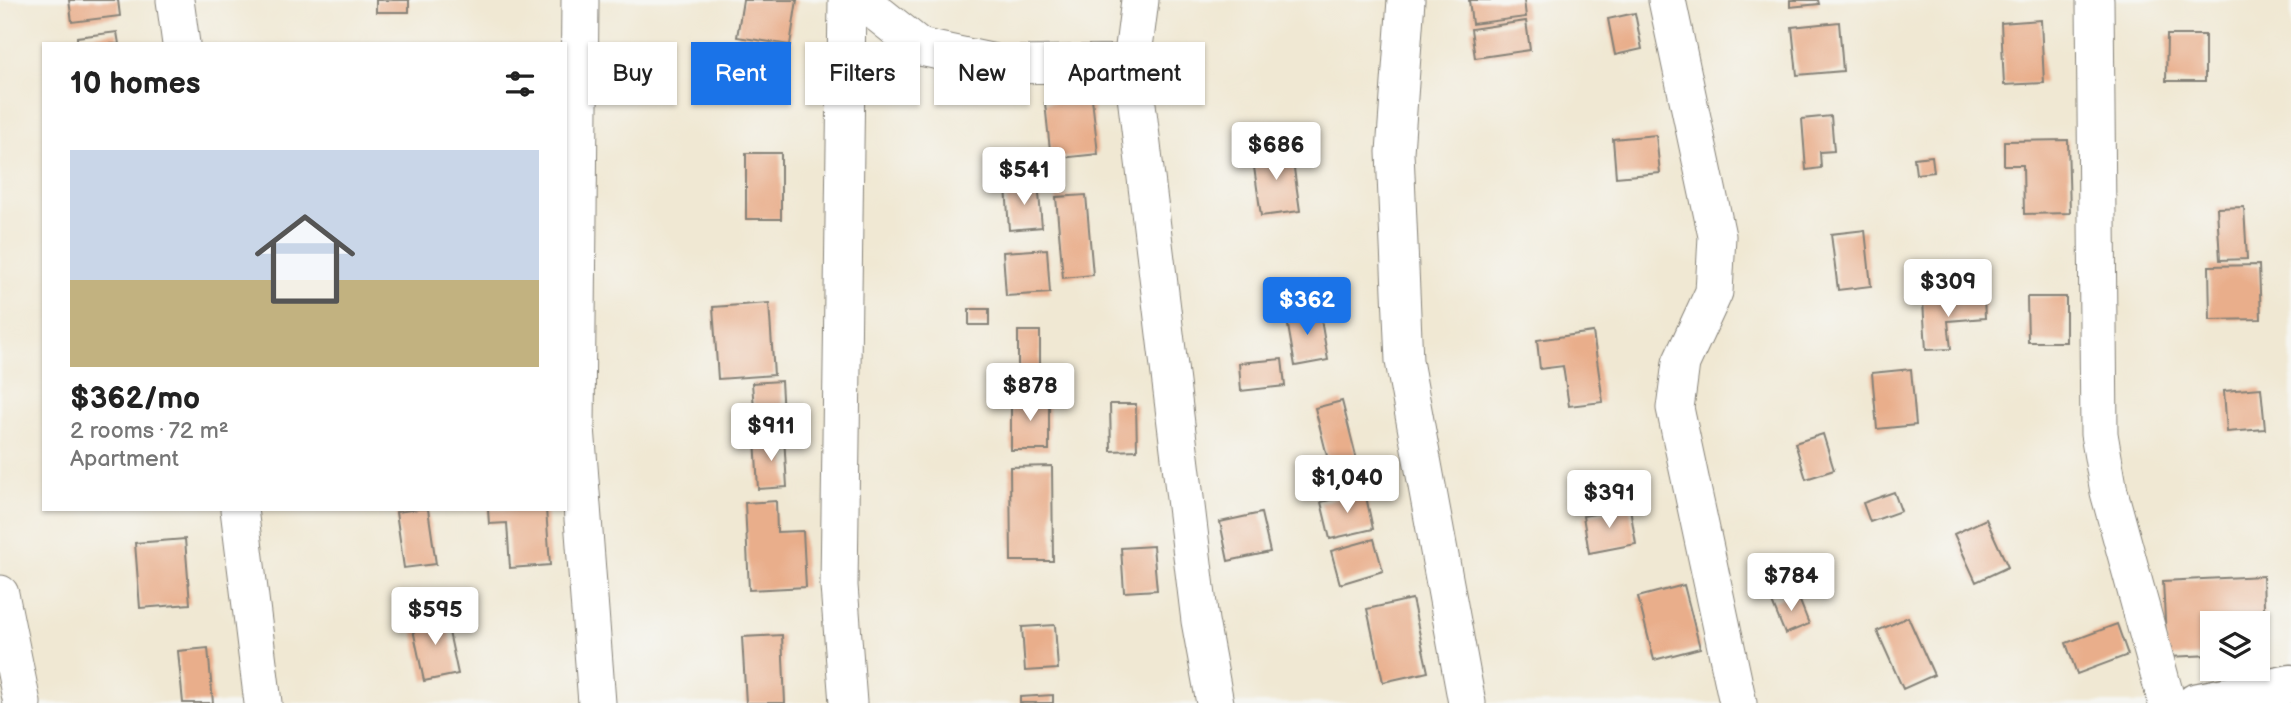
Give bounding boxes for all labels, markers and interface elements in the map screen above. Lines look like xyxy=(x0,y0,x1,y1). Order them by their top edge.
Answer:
chip: Buy xyxy=(588,42,677,105)
chip: Rent xyxy=(691,42,791,105)
chip: Filters xyxy=(805,42,920,105)
chip: New xyxy=(934,42,1030,105)
chip: Apartment xyxy=(1044,42,1205,105)
icon: filters xyxy=(501,65,539,103)
text: 10 homes xyxy=(70,66,201,102)
pin: $686 xyxy=(1235,122,1317,182)
text: $686 xyxy=(1248,131,1304,159)
pin: $541 xyxy=(983,148,1065,207)
text: $541 xyxy=(998,156,1050,184)
icon: home xyxy=(242,196,368,322)
pin: $309 xyxy=(1907,260,1989,319)
text: $309 xyxy=(1920,268,1976,296)
pin: $362 xyxy=(1266,278,1348,337)
text: $362 xyxy=(1279,286,1335,314)
pin: $878 xyxy=(989,364,1071,423)
text: $878 xyxy=(1002,372,1058,400)
text: $362/mo xyxy=(70,381,200,417)
pin: $911 xyxy=(730,404,812,463)
text: $911 xyxy=(747,412,795,440)
text: 2 rooms · 72 m² xyxy=(70,417,229,445)
text: Apartment xyxy=(70,445,179,473)
pin: $1,040 xyxy=(1290,456,1404,515)
text: $1,040 xyxy=(1311,464,1383,492)
pin: $391 xyxy=(1568,470,1650,530)
text: $391 xyxy=(1583,479,1635,507)
pin: $784 xyxy=(1750,554,1832,613)
text: $784 xyxy=(1763,562,1819,590)
pin: $595 xyxy=(394,588,476,647)
text: $595 xyxy=(407,596,463,624)
map controls xyxy=(2200,611,2270,681)
button: layers xyxy=(2200,611,2270,681)

